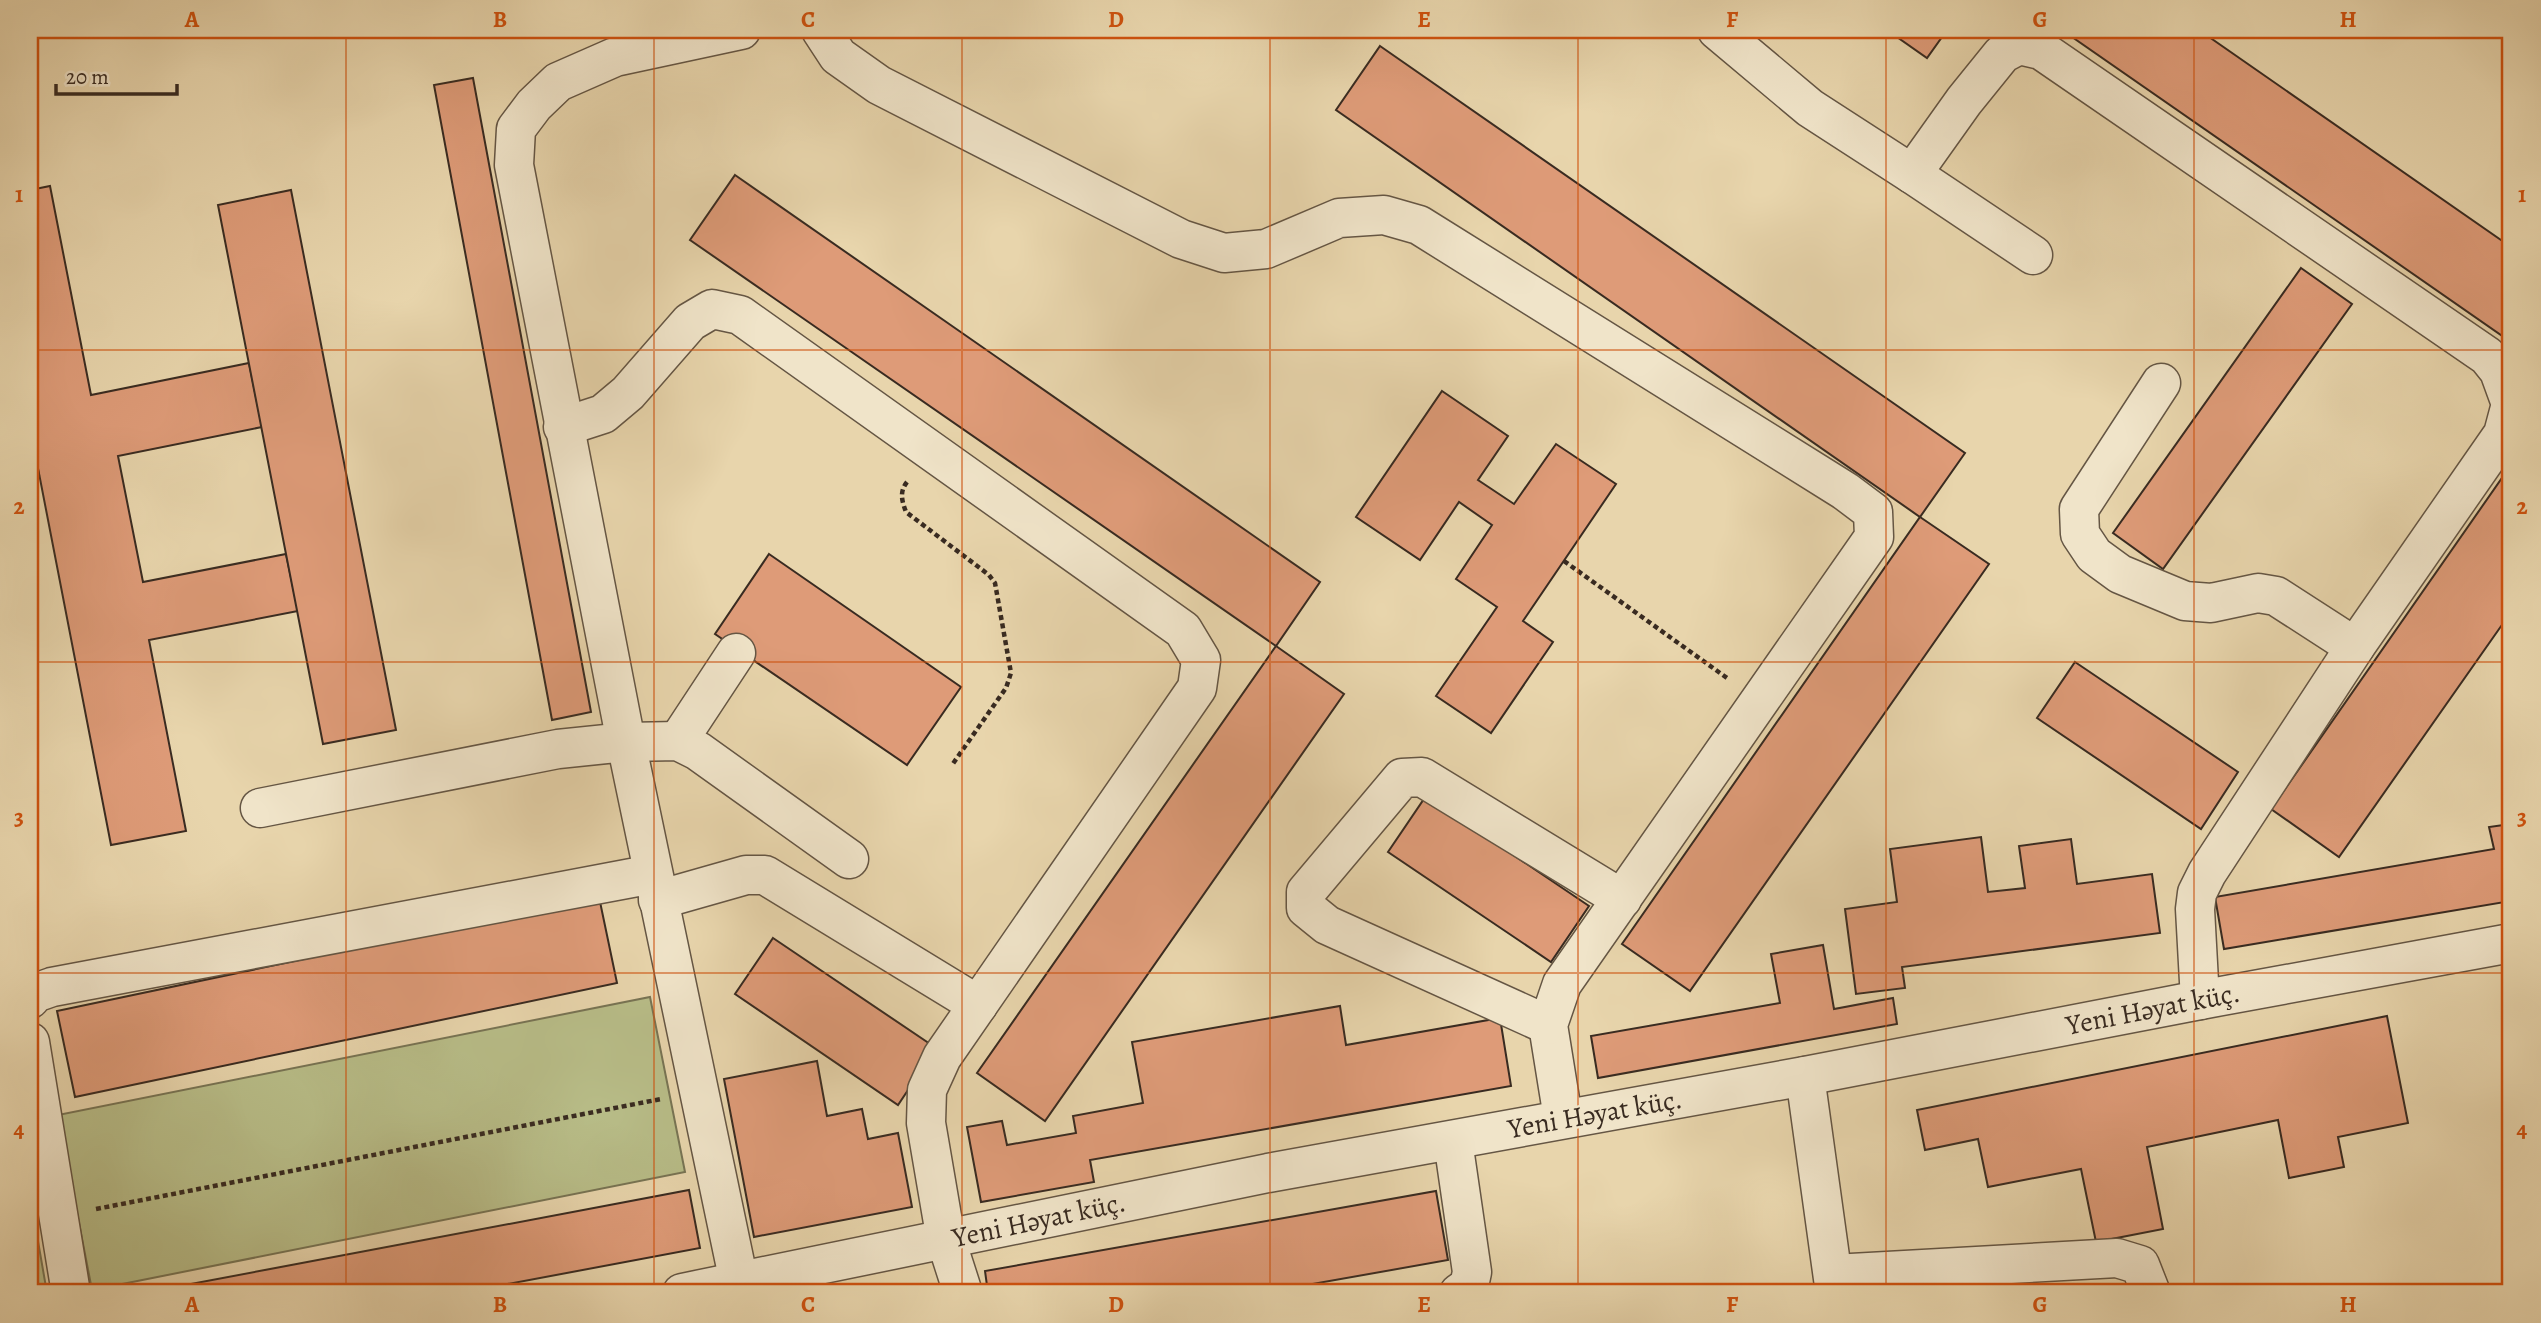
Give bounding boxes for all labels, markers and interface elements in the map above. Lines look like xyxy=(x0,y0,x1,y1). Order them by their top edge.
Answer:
text: A xyxy=(184,4,200,35)
text: B xyxy=(493,4,507,35)
text: C xyxy=(801,4,815,35)
text: D xyxy=(1108,4,1124,35)
text: E xyxy=(1417,4,1431,35)
text: F xyxy=(1726,4,1739,35)
text: G xyxy=(2032,4,2048,35)
text: H xyxy=(2339,4,2357,35)
scale bar xyxy=(56,52,177,96)
text: 20 m xyxy=(66,63,109,91)
text: 1 xyxy=(15,179,23,210)
text: 1 xyxy=(2518,179,2526,210)
text: 2 xyxy=(13,491,25,522)
text: 2 xyxy=(2516,491,2528,522)
text: 3 xyxy=(14,802,24,833)
text: 3 xyxy=(2517,802,2527,833)
street label: Yeni Həyat küç. xyxy=(2062,974,2243,1045)
street label: Yeni Həyat küç. xyxy=(1504,1080,1685,1148)
text: 4 xyxy=(14,1114,25,1145)
text: 4 xyxy=(2517,1114,2528,1145)
street label: Yeni Həyat küç. xyxy=(948,1183,1129,1257)
text: A xyxy=(184,1289,200,1320)
text: B xyxy=(493,1289,507,1320)
text: C xyxy=(801,1289,815,1320)
text: D xyxy=(1108,1289,1124,1320)
text: E xyxy=(1417,1289,1431,1320)
text: F xyxy=(1726,1289,1739,1320)
text: G xyxy=(2032,1289,2048,1320)
text: H xyxy=(2339,1289,2357,1320)

